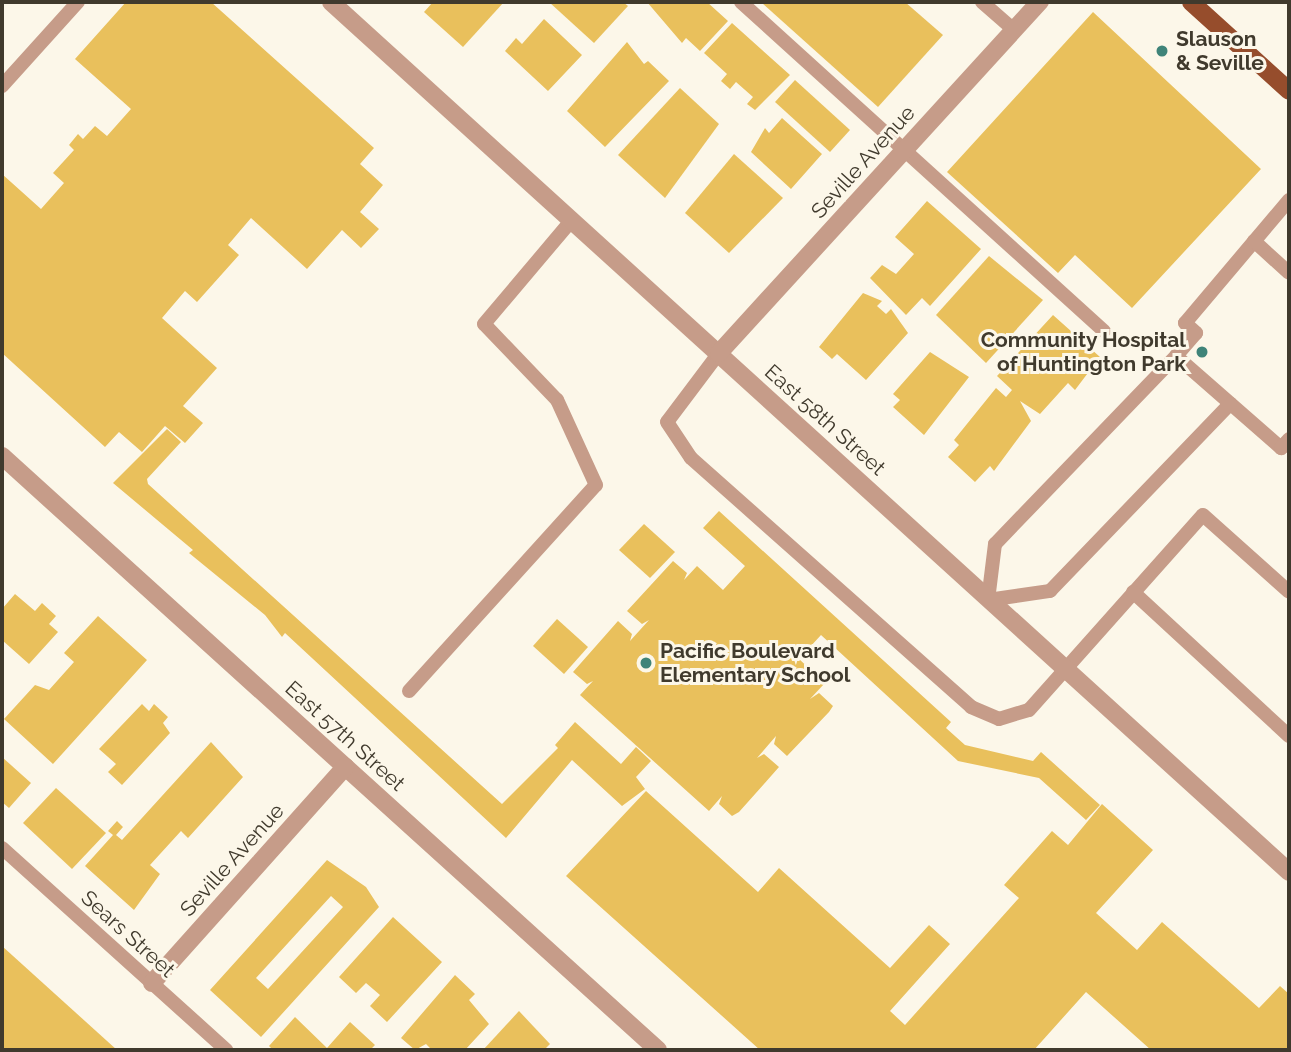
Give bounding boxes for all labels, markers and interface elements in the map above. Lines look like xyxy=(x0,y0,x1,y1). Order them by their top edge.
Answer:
place label: Slauson & Seville xyxy=(1176,26,1264,76)
marker: Slauson & Seville xyxy=(1154,43,1170,59)
street label: Seville Avenue xyxy=(806,100,920,224)
place label: Community Hospital of Huntington Park xyxy=(980,327,1186,377)
marker: Community Hospital of Huntington Park xyxy=(1192,342,1212,362)
street label: East 58th Street xyxy=(760,359,890,481)
place label: Pacific Boulevard Elementary School xyxy=(660,638,851,688)
marker: Pacific Boulevard Elementary School xyxy=(638,655,654,671)
street label: East 57th Street xyxy=(280,676,410,796)
street label: Seville Avenue xyxy=(175,798,289,922)
street label: Sears Street xyxy=(76,885,180,983)

